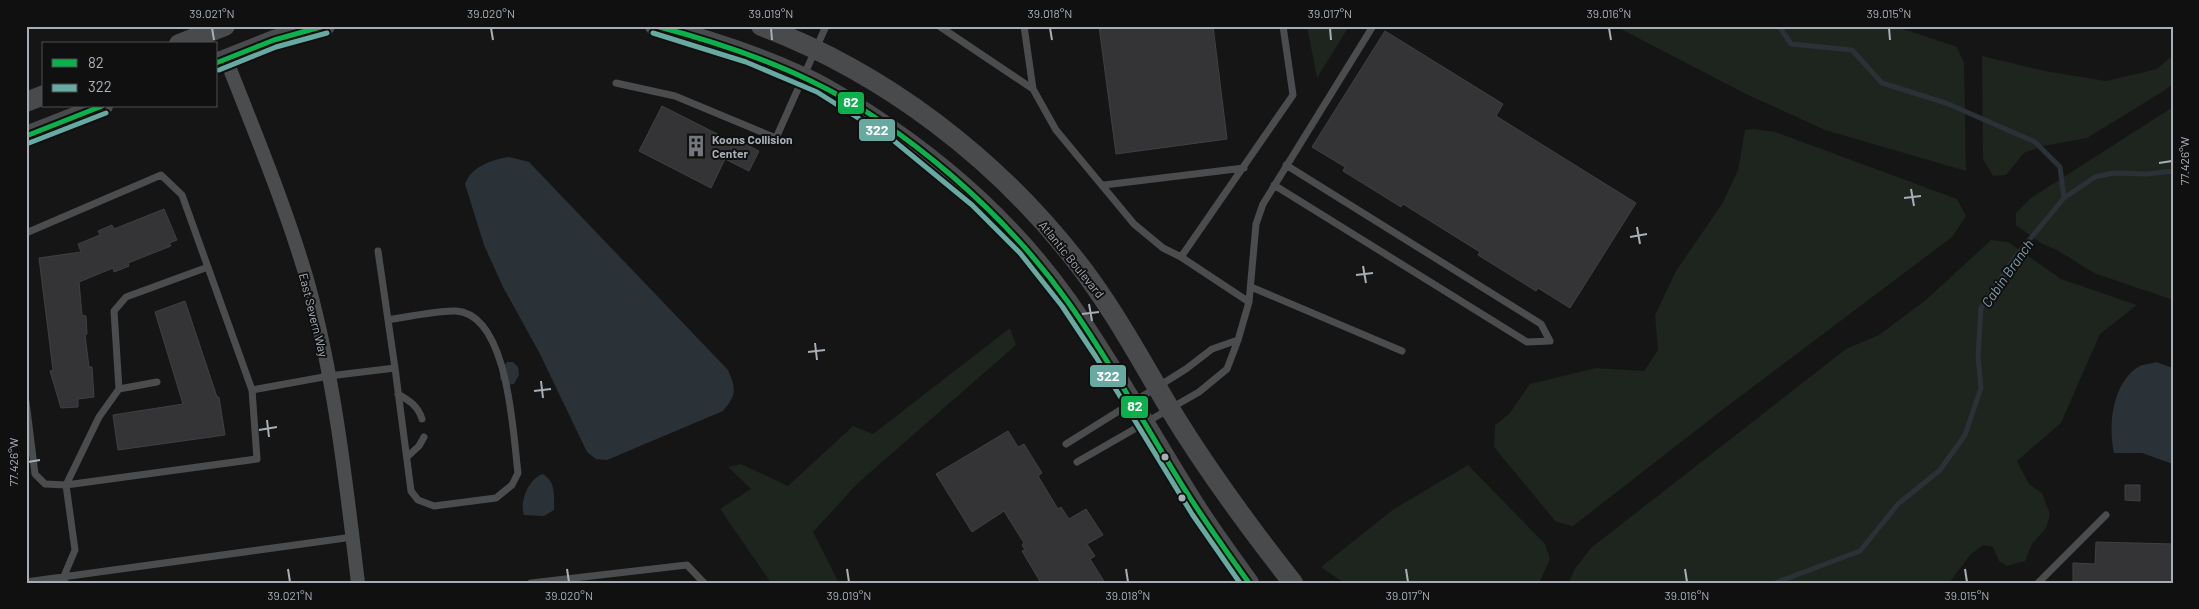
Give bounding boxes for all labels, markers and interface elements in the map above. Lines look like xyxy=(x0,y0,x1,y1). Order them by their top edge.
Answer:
text: 39.021°N xyxy=(189,6,235,20)
text: 39.020°N xyxy=(467,6,515,20)
text: 39.019°N xyxy=(749,6,793,20)
text: 39.018°N xyxy=(1028,6,1072,20)
text: 39.017°N xyxy=(1308,6,1352,20)
text: 39.016°N xyxy=(1587,6,1631,20)
text: 39.015°N xyxy=(1867,6,1911,20)
legend xyxy=(42,42,218,108)
text: 82 xyxy=(88,53,104,71)
text: 322 xyxy=(88,77,112,95)
line badge: 82 xyxy=(837,91,865,115)
text: 82 xyxy=(843,93,859,110)
line badge: 322 xyxy=(858,118,896,142)
text: 322 xyxy=(865,121,889,138)
place label: Koons Collision Center xyxy=(712,132,793,160)
building icon: Koons Collision Center xyxy=(683,133,709,159)
text: 77.426°W xyxy=(2177,136,2191,185)
street label: Atlantic Boulevard xyxy=(1037,218,1107,300)
water label: Cabin Branch xyxy=(1977,236,2037,310)
street label: East Severn Way xyxy=(297,272,331,359)
line badge: 322 xyxy=(1089,364,1127,388)
text: 322 xyxy=(1096,367,1120,384)
line badge: 82 xyxy=(1120,395,1149,419)
text: 82 xyxy=(1127,397,1143,414)
text: 77.426°W xyxy=(6,437,20,486)
unlabelled marker xyxy=(1160,452,1170,462)
unlabelled marker xyxy=(1177,493,1187,503)
text: 39.021°N xyxy=(267,588,313,602)
text: 39.020°N xyxy=(545,588,593,602)
text: 39.019°N xyxy=(827,588,871,602)
text: 39.018°N xyxy=(1106,588,1150,602)
text: 39.017°N xyxy=(1386,588,1430,602)
text: 39.016°N xyxy=(1665,588,1709,602)
text: 39.015°N xyxy=(1945,588,1989,602)

